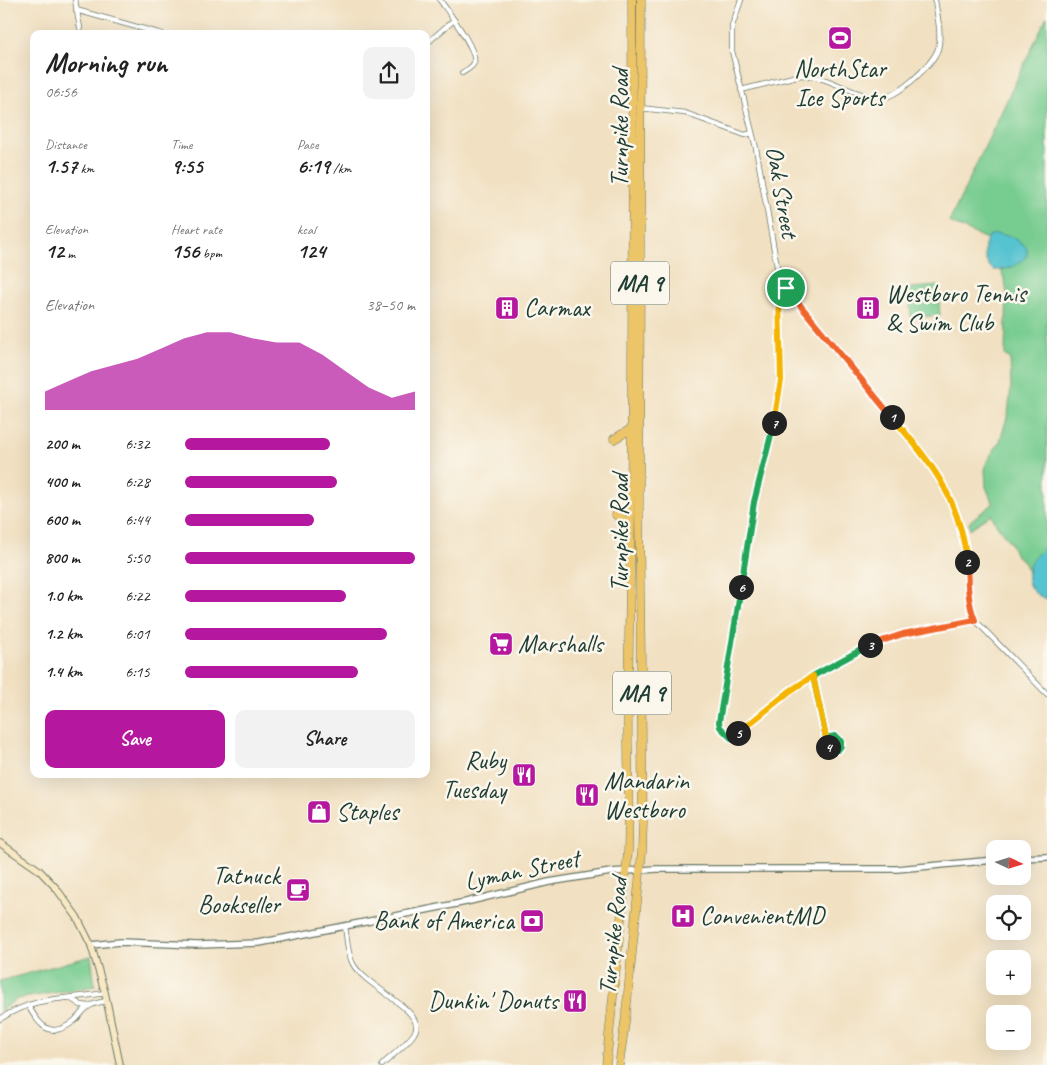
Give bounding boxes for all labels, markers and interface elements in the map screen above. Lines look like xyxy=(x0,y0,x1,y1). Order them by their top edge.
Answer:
sports icon: NorthStar Ice Sports xyxy=(827,25,853,51)
text: Morning run xyxy=(45,45,167,80)
button: share xyxy=(363,47,415,99)
place label: NorthStar Ice Sports xyxy=(794,53,888,114)
street label: Turnpike Road xyxy=(604,65,636,187)
text: 06:56 xyxy=(45,82,77,102)
text: Distance xyxy=(45,136,87,153)
text: Time xyxy=(171,136,192,153)
text: Pace xyxy=(297,136,319,153)
street label: Oak Street xyxy=(758,144,806,243)
text: 1.57 xyxy=(45,153,77,179)
text: 9:55 xyxy=(171,153,203,179)
text: 6:19 xyxy=(297,153,330,179)
text: km xyxy=(77,160,94,177)
text: /km xyxy=(330,160,351,177)
text: Elevation xyxy=(45,221,88,238)
text: Heart rate xyxy=(171,221,222,238)
text: kcal xyxy=(297,221,316,238)
text: 12 xyxy=(45,238,64,264)
text: 156 xyxy=(171,238,199,264)
text: 124 xyxy=(297,238,325,264)
text: m xyxy=(64,245,75,262)
text: bpm xyxy=(199,245,222,262)
road number: MA 9 xyxy=(611,262,669,304)
pin xyxy=(765,267,807,309)
icon: arrive xyxy=(772,274,800,302)
place label: Westboro Tennis & Swim Club xyxy=(886,278,1028,339)
place label: Carmax xyxy=(524,292,592,324)
text: Elevation xyxy=(45,295,94,315)
text: 38–50 m xyxy=(366,295,415,315)
building icon: Carmax xyxy=(494,295,520,321)
building icon: Westboro Tennis & Swim Club xyxy=(855,295,881,321)
pin: 1 xyxy=(880,404,904,430)
text: 1 xyxy=(889,409,896,426)
pin: 7 xyxy=(762,410,786,436)
text: 7 xyxy=(771,415,778,432)
text: 200 m xyxy=(45,434,80,454)
text: 6:32 xyxy=(125,434,150,454)
street label: Turnpike Road xyxy=(604,470,636,592)
text: 400 m xyxy=(45,472,80,492)
text: 6:28 xyxy=(125,472,150,492)
text: 600 m xyxy=(45,510,80,530)
text: 6:44 xyxy=(125,510,150,530)
text: 800 m xyxy=(45,548,80,568)
text: 5:50 xyxy=(125,548,150,568)
pin: 2 xyxy=(954,550,980,574)
text: 2 xyxy=(964,554,971,571)
pin: 6 xyxy=(728,574,754,600)
text: 6 xyxy=(738,579,745,596)
text: 1.0 km xyxy=(45,586,82,606)
text: 6:22 xyxy=(125,586,150,606)
text: 1.2 km xyxy=(45,624,82,644)
text: 6:01 xyxy=(125,624,150,644)
place label: Marshalls xyxy=(518,628,605,660)
supermarket icon: Marshalls xyxy=(488,631,514,657)
pin: 3 xyxy=(858,632,882,658)
text: 3 xyxy=(867,637,874,654)
text: 1.4 km xyxy=(45,662,82,682)
text: 6:15 xyxy=(125,662,150,682)
road number: MA 9 xyxy=(613,671,671,714)
button: Save xyxy=(45,710,225,768)
button: Share xyxy=(235,710,415,768)
pin: 5 xyxy=(726,720,750,746)
text: 5 xyxy=(735,725,742,742)
pin: 4 xyxy=(816,734,840,760)
text: 4 xyxy=(825,739,832,756)
place label: Ruby Tuesday xyxy=(442,745,508,806)
restaurant icon: Ruby Tuesday xyxy=(511,762,537,788)
place label: Mandarin Westboro xyxy=(604,765,690,826)
restaurant icon: Mandarin Westboro xyxy=(574,782,600,808)
place label: Staples xyxy=(336,796,401,828)
shop icon: Staples xyxy=(306,799,332,825)
north arrow xyxy=(986,840,1031,885)
map controls xyxy=(986,840,1031,1050)
street label: Lyman Street xyxy=(462,842,586,898)
place label: Tatnuck Bookseller xyxy=(198,860,282,921)
street label: Turnpike Road xyxy=(591,872,636,996)
cafe icon: Tatnuck Bookseller xyxy=(285,877,311,903)
button: locate xyxy=(986,895,1031,940)
place label: ConvenientMD xyxy=(700,900,826,932)
hospital icon: ConvenientMD xyxy=(670,903,696,929)
place label: Bank of America xyxy=(374,905,516,937)
bank icon: Bank of America xyxy=(519,908,545,934)
button: + xyxy=(986,950,1031,995)
place label: Dunkin' Donuts xyxy=(428,985,560,1017)
restaurant icon: Dunkin' Donuts xyxy=(562,988,588,1014)
button: − xyxy=(986,1005,1031,1050)

